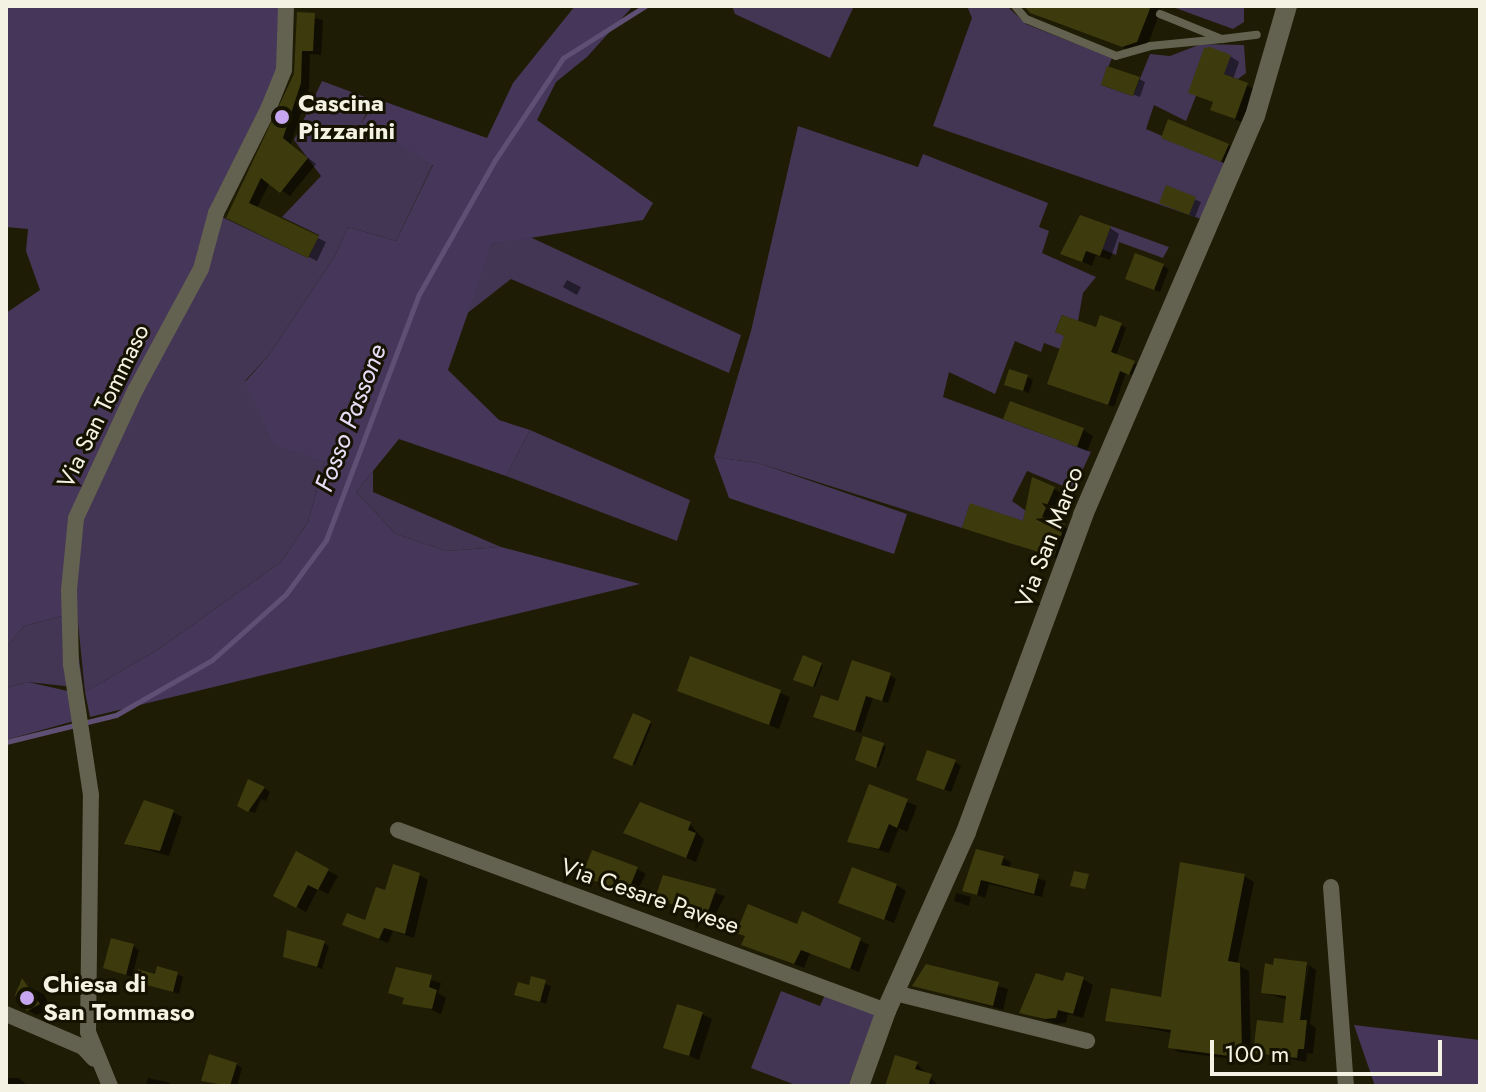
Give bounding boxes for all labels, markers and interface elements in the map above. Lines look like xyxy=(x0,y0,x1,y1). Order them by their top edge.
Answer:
place label: Cascina Pizzarini xyxy=(298,89,395,145)
marker: Cascina Pizzarini xyxy=(273,108,291,126)
street label: Via San Tommaso xyxy=(51,319,155,493)
water label: Fosso Passone xyxy=(309,340,393,496)
street label: Via San Marco xyxy=(1009,462,1089,612)
street label: Via Cesare Pavese xyxy=(557,852,743,940)
place label: Chiesa di San Tommaso xyxy=(43,970,195,1026)
marker: Chiesa di San Tommaso xyxy=(18,989,36,1007)
scale bar xyxy=(1214,1024,1446,1074)
text: 100 m xyxy=(1224,1036,1290,1071)

